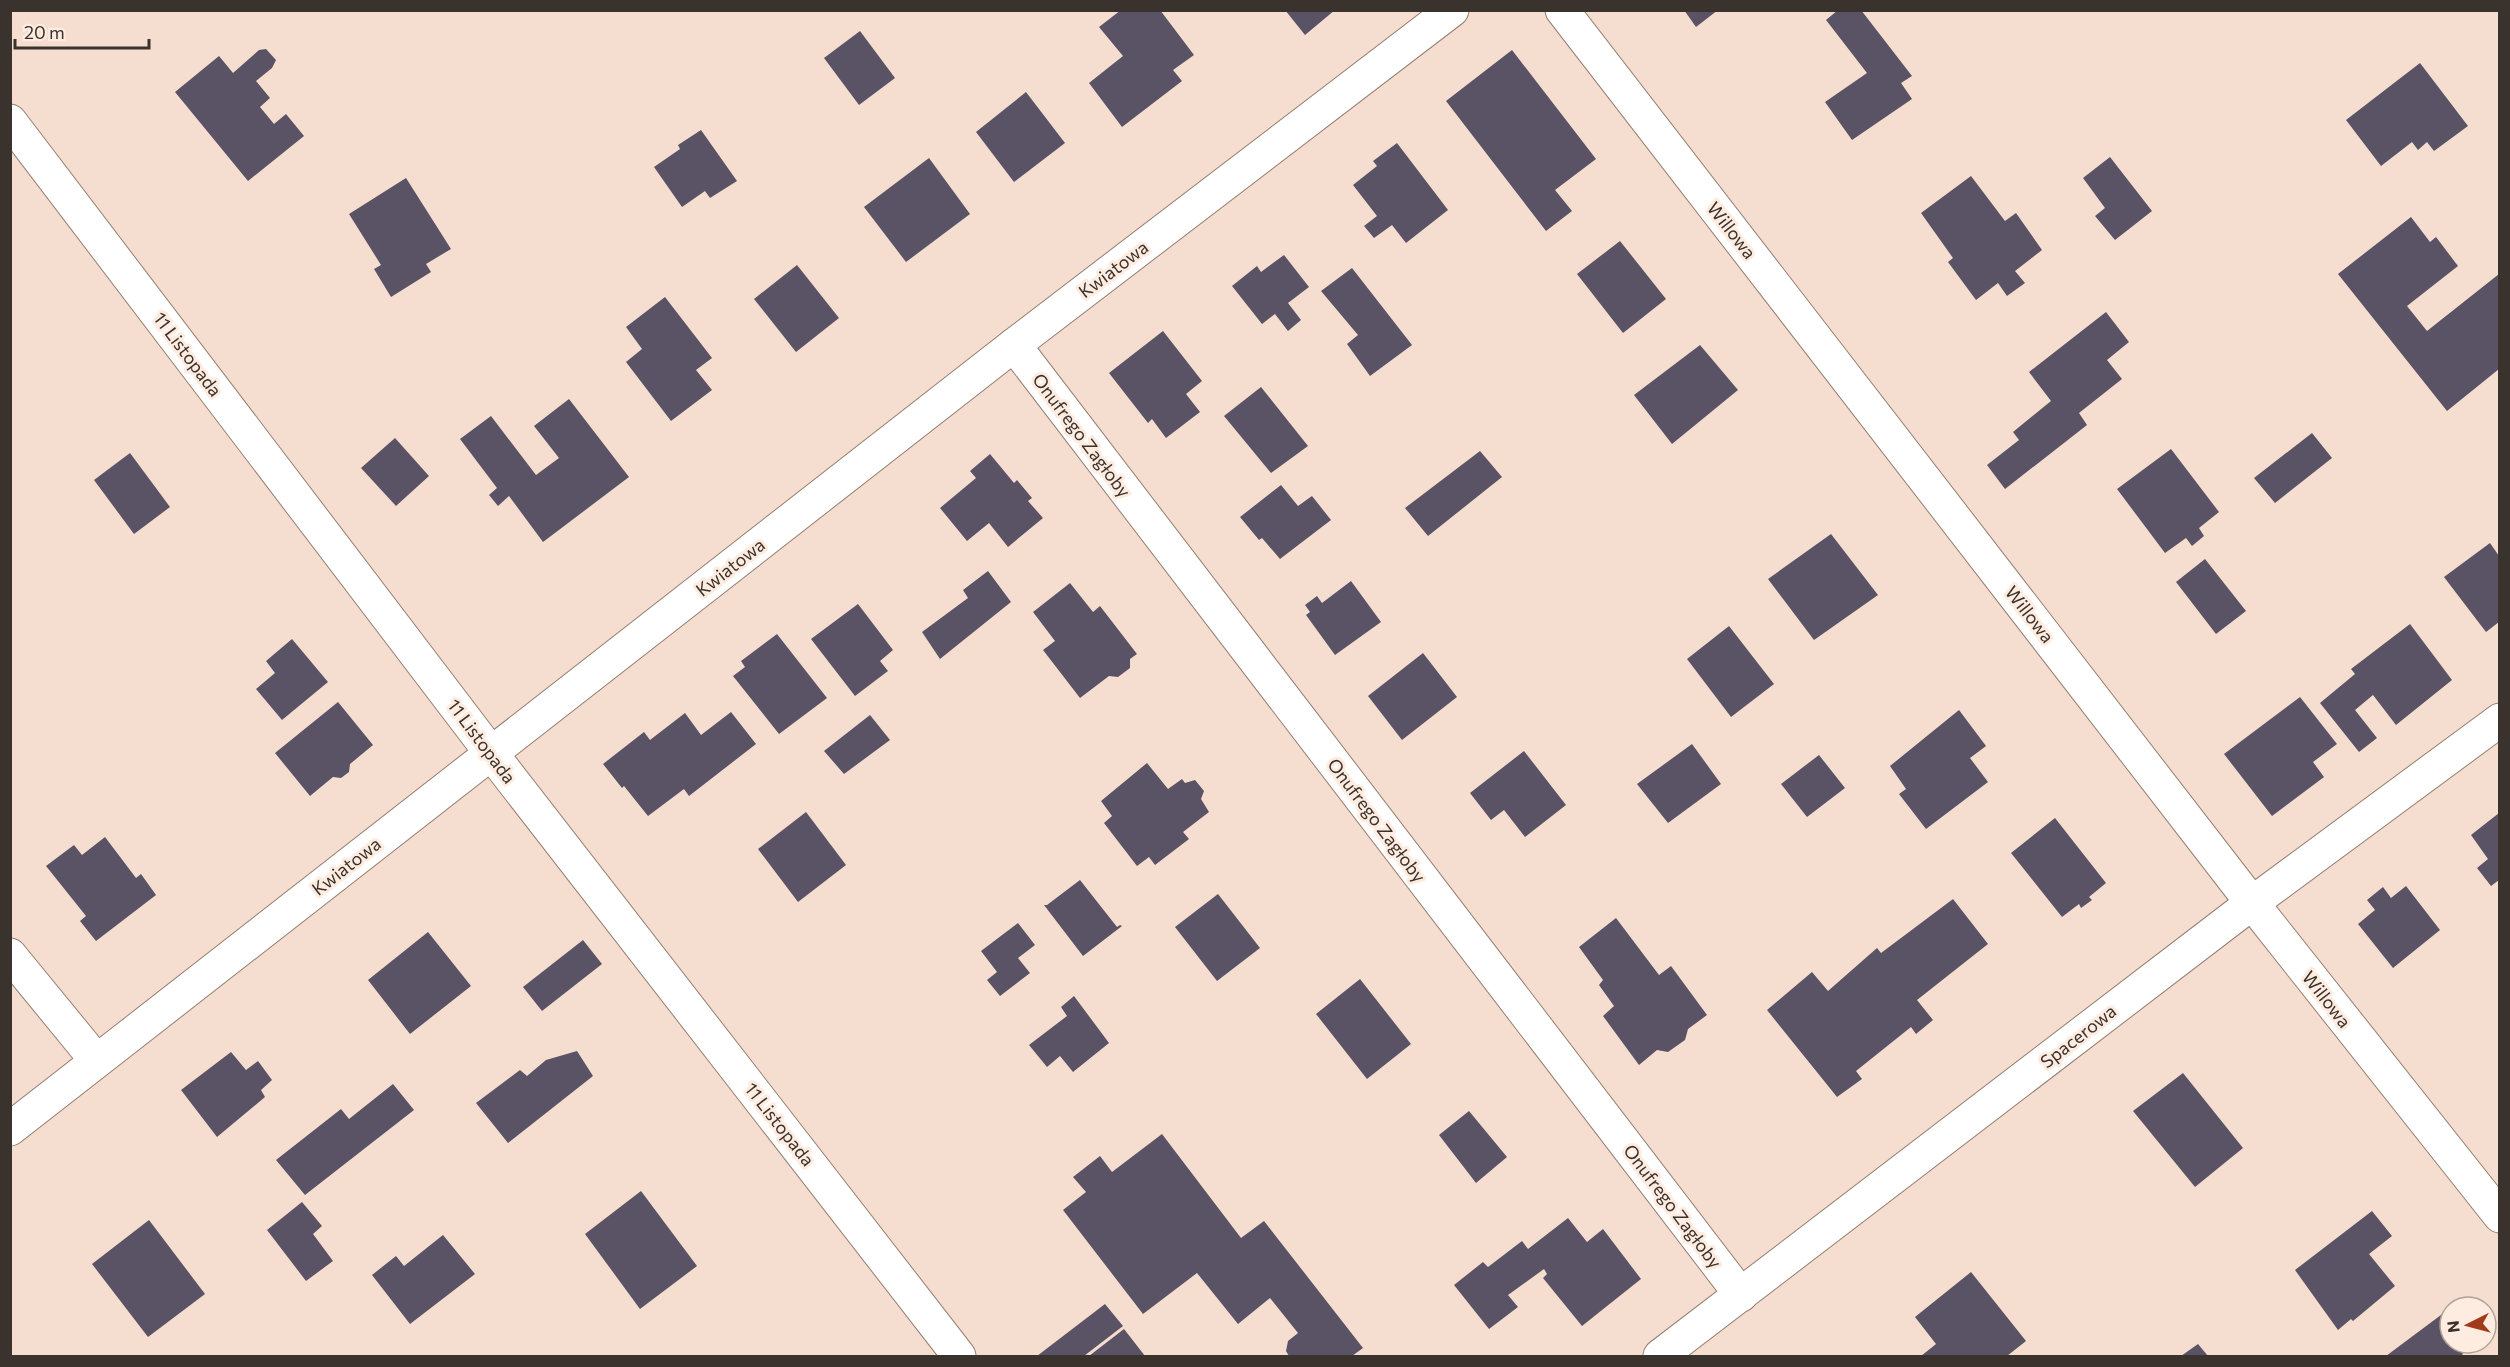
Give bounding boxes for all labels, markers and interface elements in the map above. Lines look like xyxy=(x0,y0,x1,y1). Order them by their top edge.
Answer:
scale bar xyxy=(15,12,148,50)
text: 20 m xyxy=(24,21,65,43)
street label: Willowa xyxy=(1703,197,1761,263)
street label: Kwiatowa xyxy=(1074,236,1152,302)
street label: 11 Listopada xyxy=(149,308,227,400)
street label: Onufrego Zagłoby xyxy=(1028,369,1136,501)
street label: Kwiatowa xyxy=(691,533,769,601)
street label: Willowa xyxy=(2001,581,2059,647)
street label: 11 Listopada xyxy=(443,695,521,787)
street label: Onufrego Zagłoby xyxy=(1323,754,1431,886)
street label: Kwiatowa xyxy=(307,832,385,900)
street label: Willowa xyxy=(2298,966,2356,1032)
street label: Spacerowa xyxy=(2036,1000,2120,1072)
street label: 11 Listopada xyxy=(741,1078,819,1170)
street label: Onufrego Zagłoby xyxy=(1619,1140,1727,1272)
north arrow xyxy=(2438,1295,2498,1355)
text: N xyxy=(2443,1320,2463,1334)

